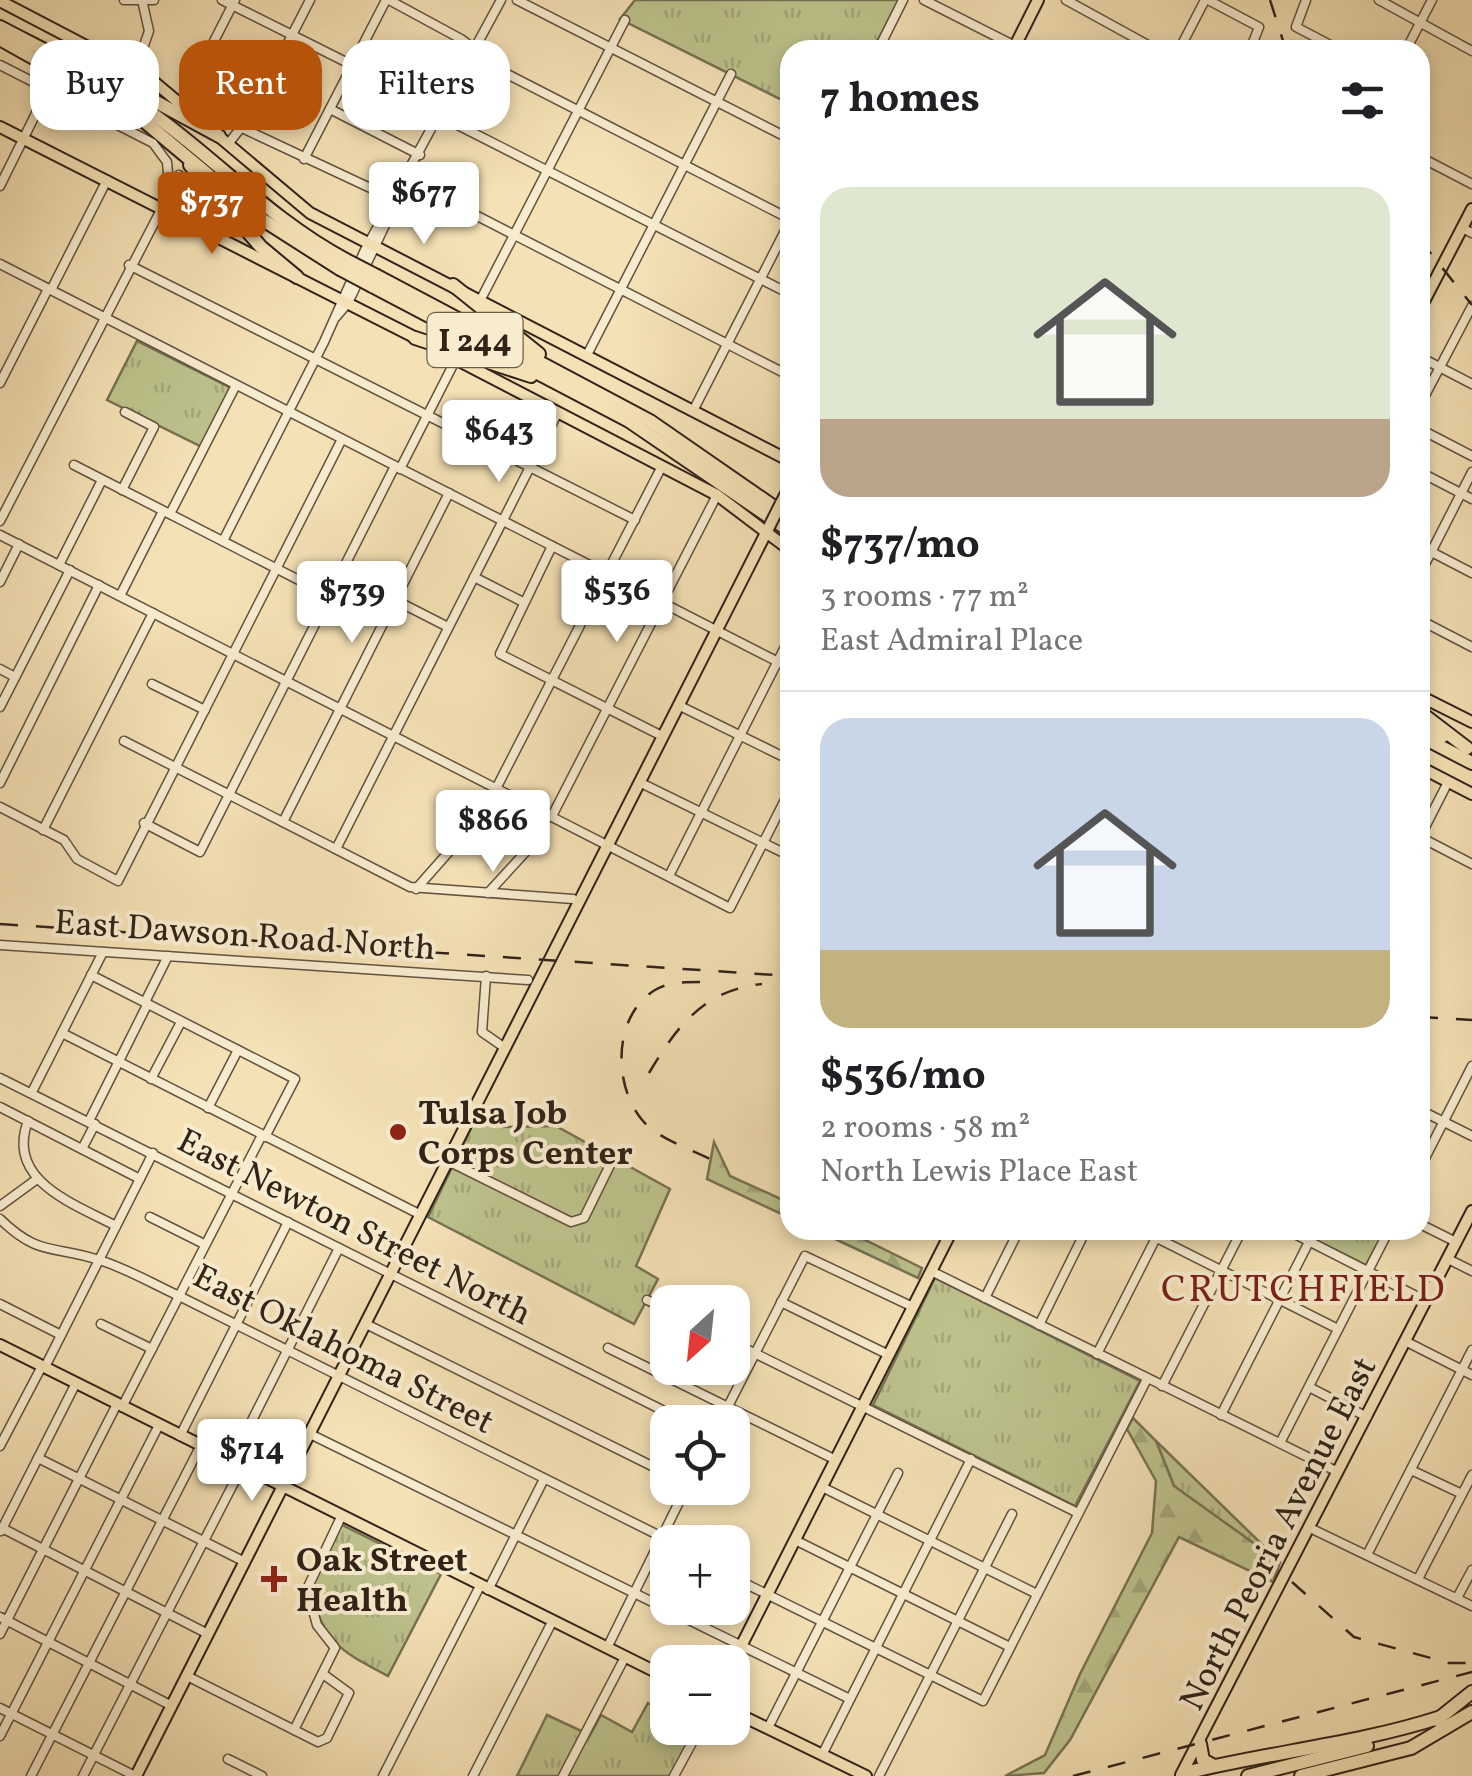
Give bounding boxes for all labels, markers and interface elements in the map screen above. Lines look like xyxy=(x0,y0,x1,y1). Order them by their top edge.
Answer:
chip: Buy xyxy=(30,40,159,130)
chip: Rent xyxy=(179,40,322,130)
chip: Filters xyxy=(342,40,510,130)
text: 7 homes xyxy=(820,71,980,130)
icon: filters xyxy=(1335,73,1390,128)
pin: $677 xyxy=(365,162,483,247)
pin: $737 xyxy=(153,172,271,257)
text: $677 xyxy=(391,172,457,216)
text: $737 xyxy=(180,182,244,226)
icon: home xyxy=(1015,252,1195,432)
road number: I 244 xyxy=(428,313,522,367)
pin: $643 xyxy=(440,400,558,485)
text: $643 xyxy=(464,410,534,454)
text: $737/mo xyxy=(820,517,980,576)
pin: $536 xyxy=(558,560,676,645)
pin: $739 xyxy=(293,561,411,646)
text: $536 xyxy=(583,570,651,614)
text: $739 xyxy=(319,571,385,615)
text: 3 rooms · 77 m² xyxy=(820,576,1029,620)
text: East Admiral Place xyxy=(820,620,1083,664)
icon: home xyxy=(1015,783,1195,963)
pin: $866 xyxy=(434,790,552,875)
text: $866 xyxy=(458,800,528,844)
street label: East Dawson Road North xyxy=(53,900,437,974)
text: $536/mo xyxy=(820,1048,986,1107)
place label: Tulsa Job Corps Center xyxy=(418,1091,633,1179)
text: 2 rooms · 58 m² xyxy=(820,1107,1030,1151)
street label: East Newton Street North xyxy=(168,1118,539,1339)
marker: Tulsa Job Corps Center xyxy=(387,1121,409,1143)
text: North Lewis Place East xyxy=(820,1151,1138,1195)
street label: East Oklahoma Street xyxy=(184,1254,501,1447)
district label: CRUTCHFIELD xyxy=(1161,1265,1447,1318)
north arrow xyxy=(650,1285,750,1385)
map controls xyxy=(650,1285,750,1745)
street label: North Peoria Avenue East xyxy=(1170,1349,1390,1719)
button: locate xyxy=(650,1405,750,1505)
pin: $714 xyxy=(193,1419,311,1504)
text: $714 xyxy=(219,1429,285,1473)
button: + xyxy=(650,1525,750,1625)
place label: Oak Street Health xyxy=(296,1538,468,1626)
marker: Oak Street Health xyxy=(261,1566,287,1592)
button: − xyxy=(650,1645,750,1745)

